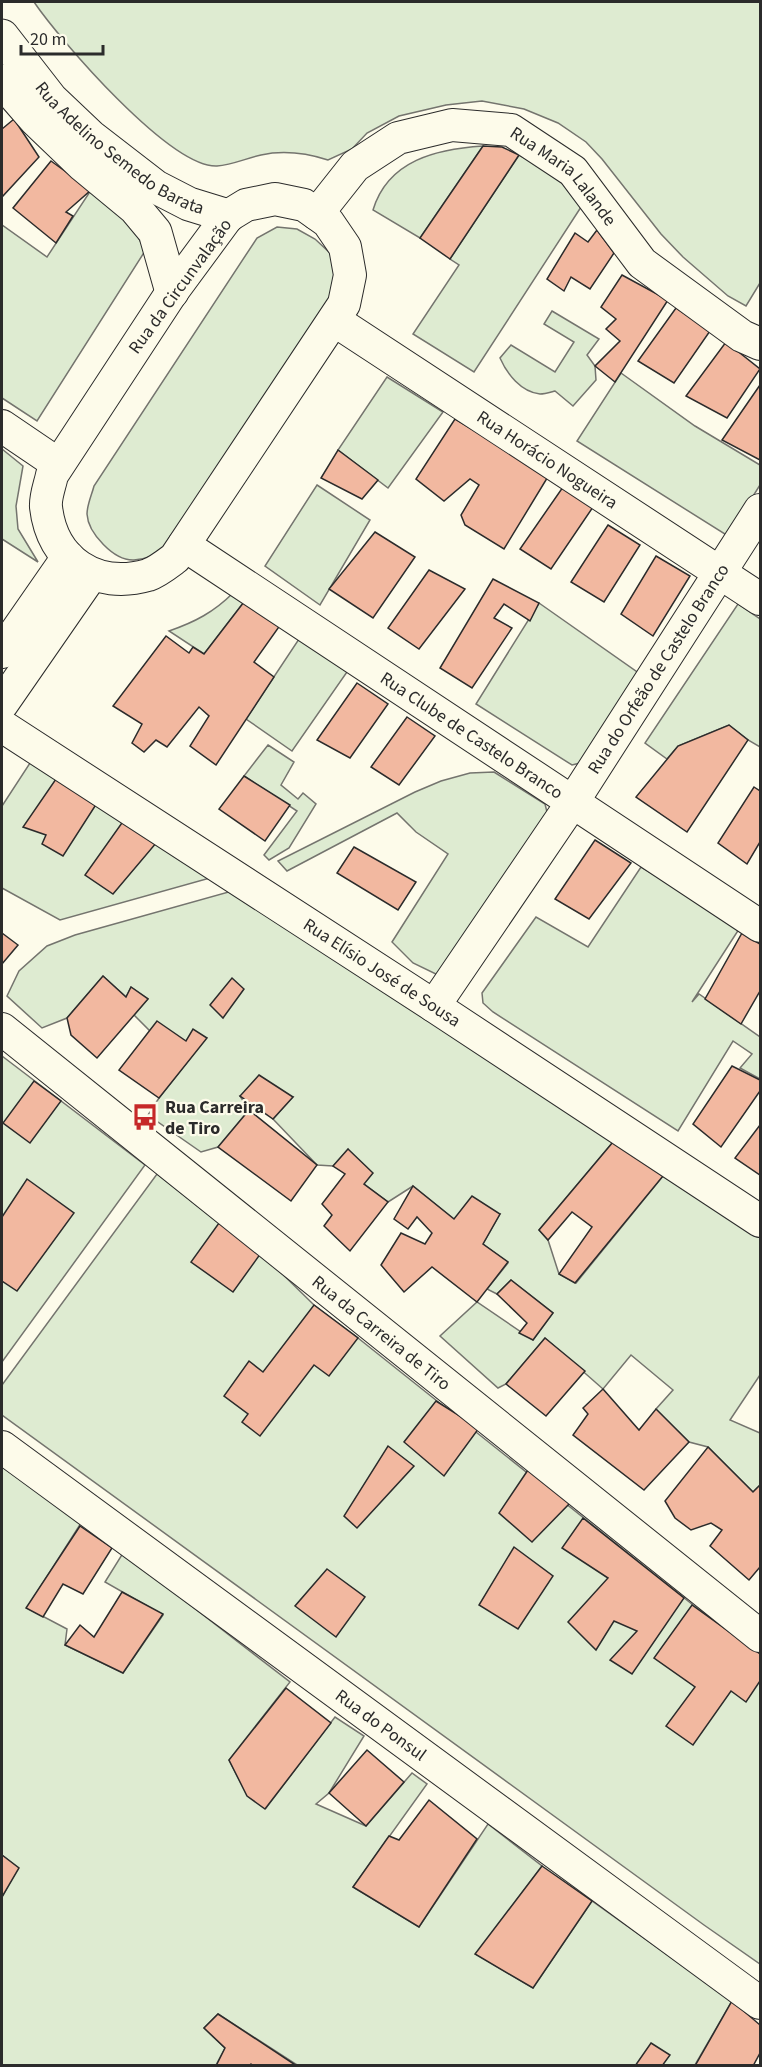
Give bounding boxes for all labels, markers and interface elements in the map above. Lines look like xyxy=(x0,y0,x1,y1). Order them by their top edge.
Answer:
scale bar xyxy=(21,18,104,56)
text: 20 m xyxy=(30,27,66,52)
street label: Rua Adelino Semedo Barata xyxy=(29,77,207,221)
street label: Rua Maria Lalande xyxy=(505,121,622,231)
street label: Rua da Circunvalação xyxy=(123,214,238,359)
street label: Rua Horácio Nogueira xyxy=(472,405,622,515)
street label: Rua do Orfeão de Castelo Branco xyxy=(582,559,735,779)
street label: Rua Clube de Castelo Branco xyxy=(375,666,568,805)
street label: Rua Elísio José de Sousa xyxy=(298,912,466,1033)
place label: Rua Carreira de Tiro xyxy=(165,1095,264,1141)
bus stop icon: Rua Carreira de Tiro xyxy=(130,1102,160,1132)
street label: Rua da Carreira de Tiro xyxy=(306,1270,456,1397)
street label: Rua do Ponsul xyxy=(330,1684,431,1767)

